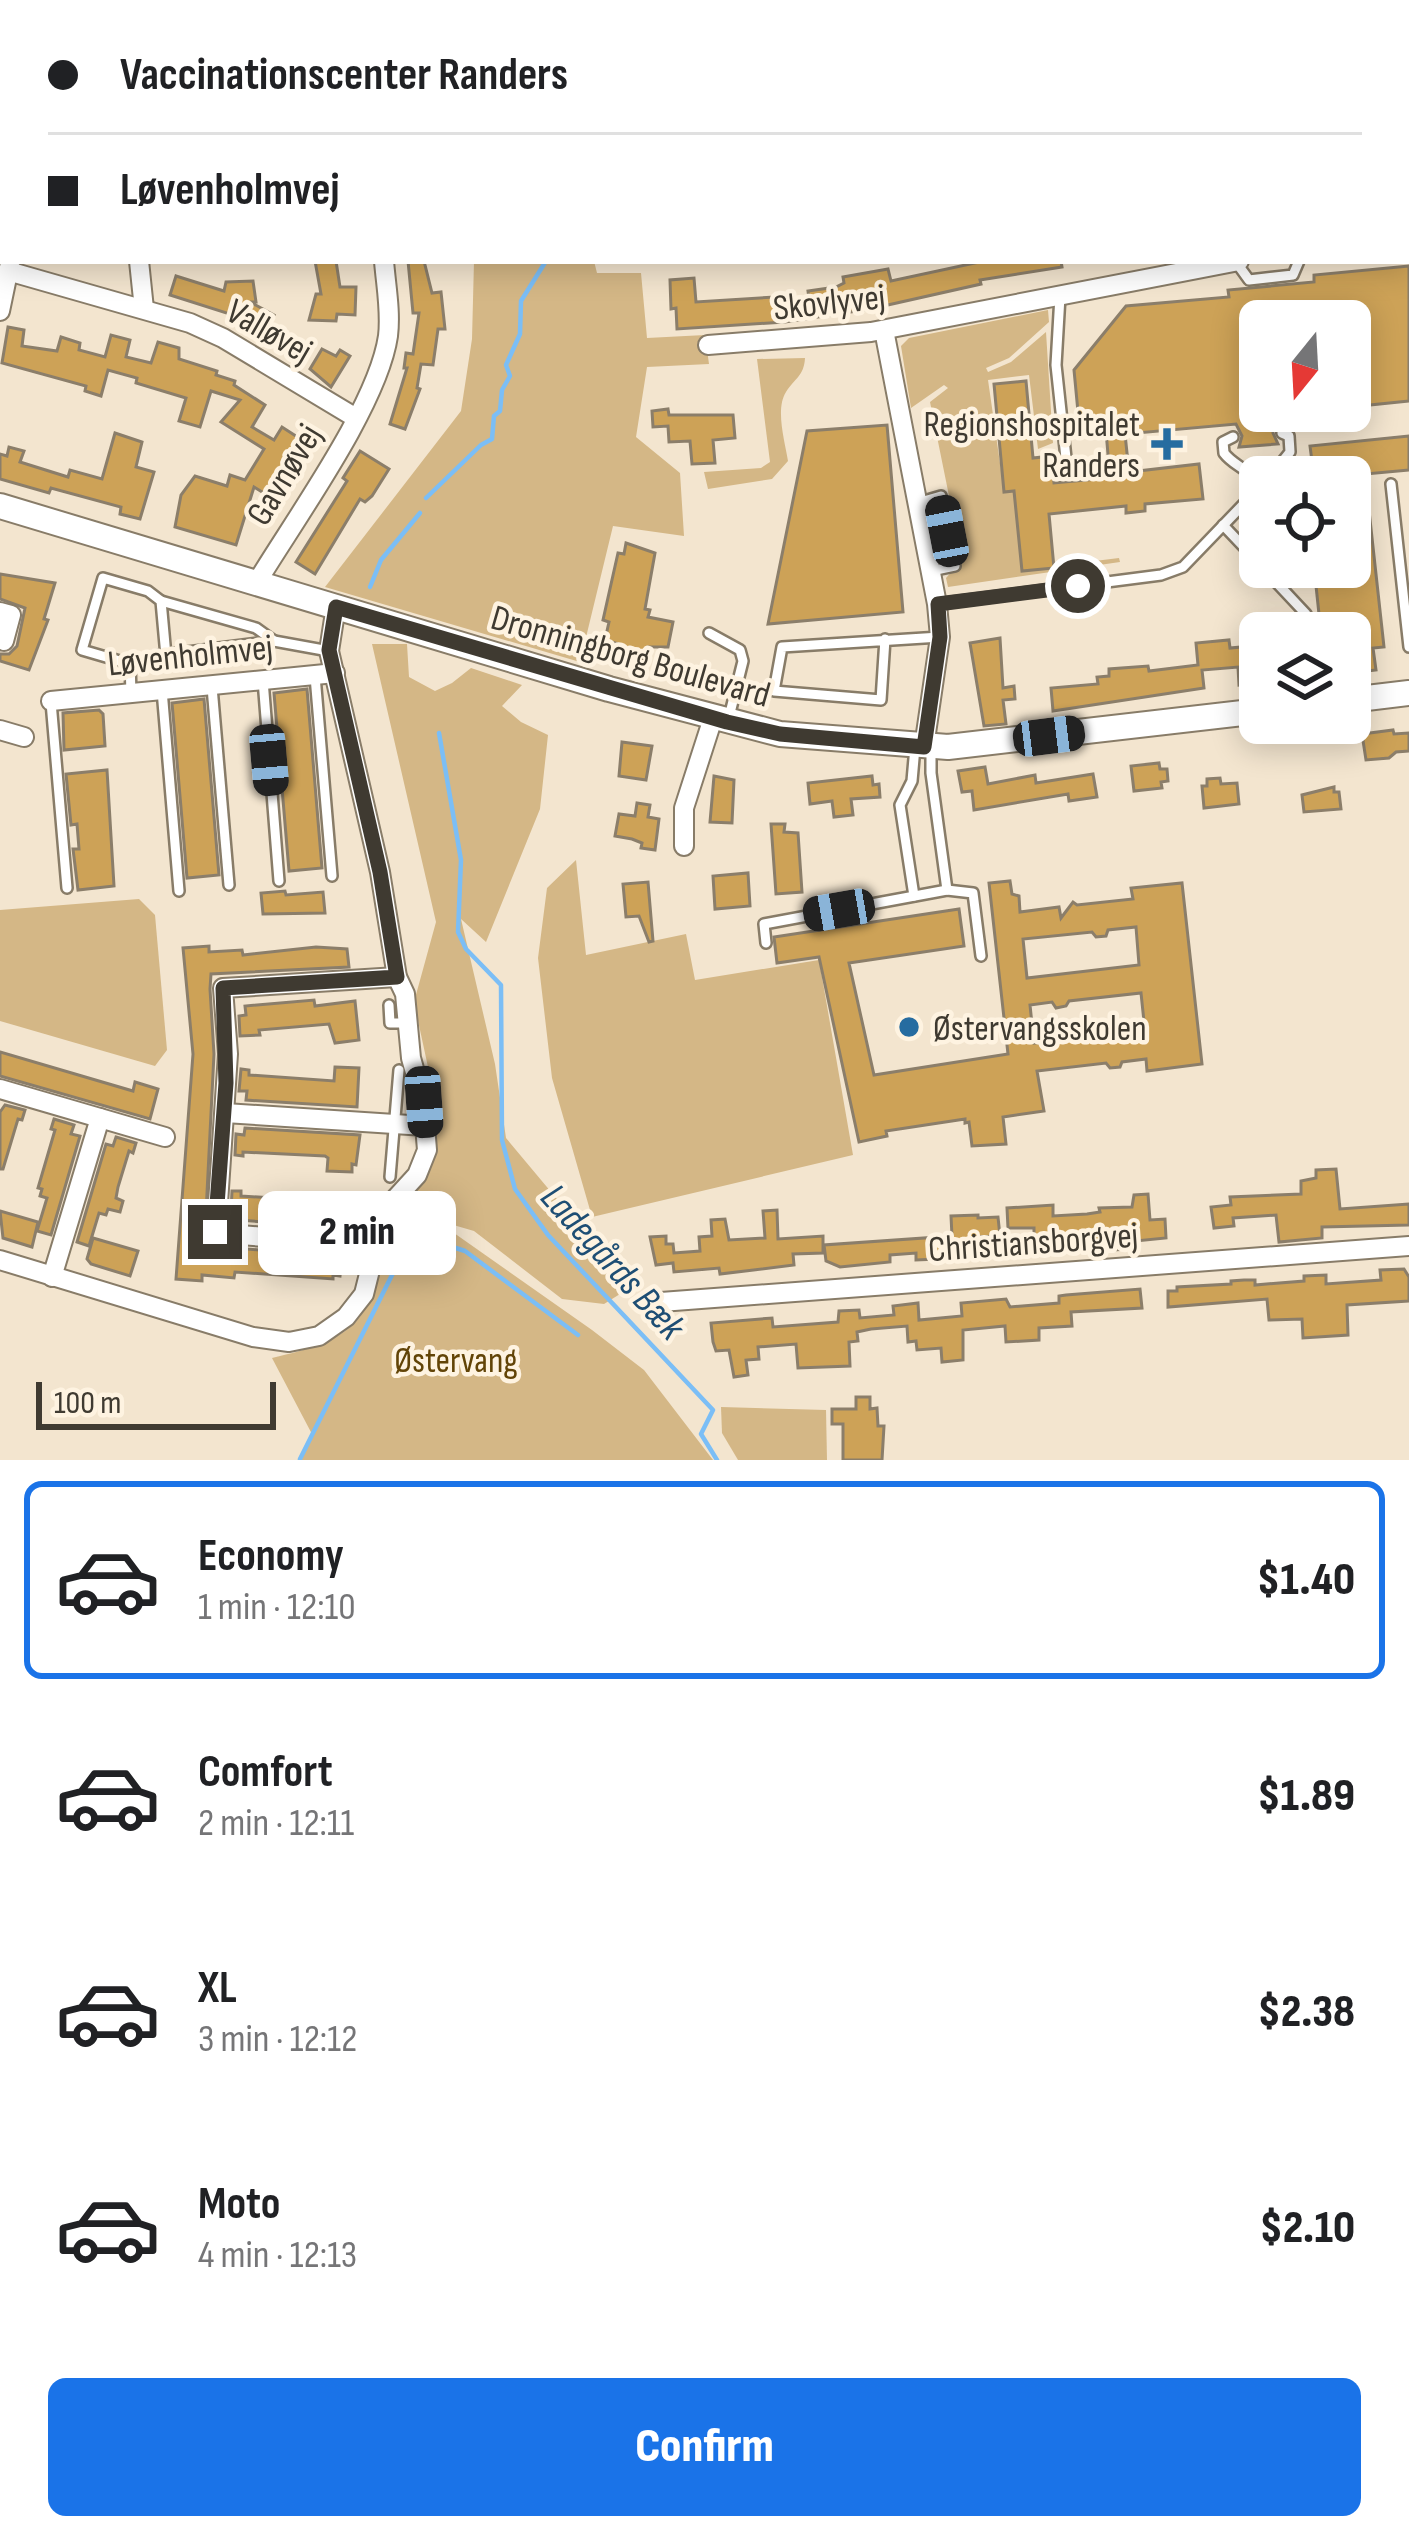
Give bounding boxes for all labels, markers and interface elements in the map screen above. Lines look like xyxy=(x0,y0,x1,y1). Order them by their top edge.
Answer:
text: Vaccinationscenter Randers xyxy=(120,48,568,103)
text: Løvenholmvej xyxy=(120,163,340,218)
street label: Skovlyvej xyxy=(771,276,887,331)
street label: Valløvej xyxy=(218,291,319,374)
north arrow xyxy=(1239,300,1371,432)
map controls xyxy=(1239,300,1371,744)
place label: Regionshospitalet Randers xyxy=(923,404,1140,488)
street label: Gavnøvej xyxy=(238,417,332,533)
marker: Regionshospitalet Randers xyxy=(1151,428,1183,460)
button: locate xyxy=(1239,456,1371,588)
car xyxy=(922,492,972,570)
route start xyxy=(1051,559,1105,613)
street label: Dronningborg Boulevard xyxy=(486,597,775,718)
button: layers xyxy=(1239,612,1371,744)
street label: Løvenholmvej xyxy=(106,626,275,687)
car xyxy=(1011,714,1087,758)
car xyxy=(248,723,290,797)
car xyxy=(800,886,878,934)
place label: Østervangsskolen xyxy=(933,1008,1147,1051)
marker: Østervangsskolen xyxy=(896,1014,922,1040)
car xyxy=(404,1065,444,1139)
water label: Ladegårds Bæk xyxy=(530,1175,695,1351)
callout: 2 min xyxy=(257,1190,455,1274)
route end xyxy=(188,1205,242,1259)
text: 2 min xyxy=(319,1209,395,1256)
street label: Christiansborgvej xyxy=(927,1215,1140,1272)
park label: Østervang xyxy=(394,1340,518,1383)
scale bar xyxy=(36,1376,276,1429)
text: 100 m xyxy=(54,1383,121,1423)
icon: car xyxy=(54,1526,162,1634)
text: Economy xyxy=(198,1529,344,1584)
text: $1.40 xyxy=(1257,1553,1355,1608)
text: 1 min · 12:10 xyxy=(198,1584,356,1631)
icon: car xyxy=(54,1742,162,1850)
text: Comfort xyxy=(198,1745,333,1800)
text: $1.89 xyxy=(1257,1769,1355,1824)
text: 2 min · 12:11 xyxy=(198,1800,354,1847)
icon: car xyxy=(54,1958,162,2066)
text: XL xyxy=(198,1961,237,2016)
text: $2.38 xyxy=(1258,1985,1355,2040)
text: 3 min · 12:12 xyxy=(198,2016,357,2063)
icon: car xyxy=(54,2174,162,2282)
text: Moto xyxy=(198,2177,280,2232)
text: $2.10 xyxy=(1260,2201,1355,2256)
text: 4 min · 12:13 xyxy=(198,2232,357,2279)
button: Confirm xyxy=(48,2378,1361,2516)

